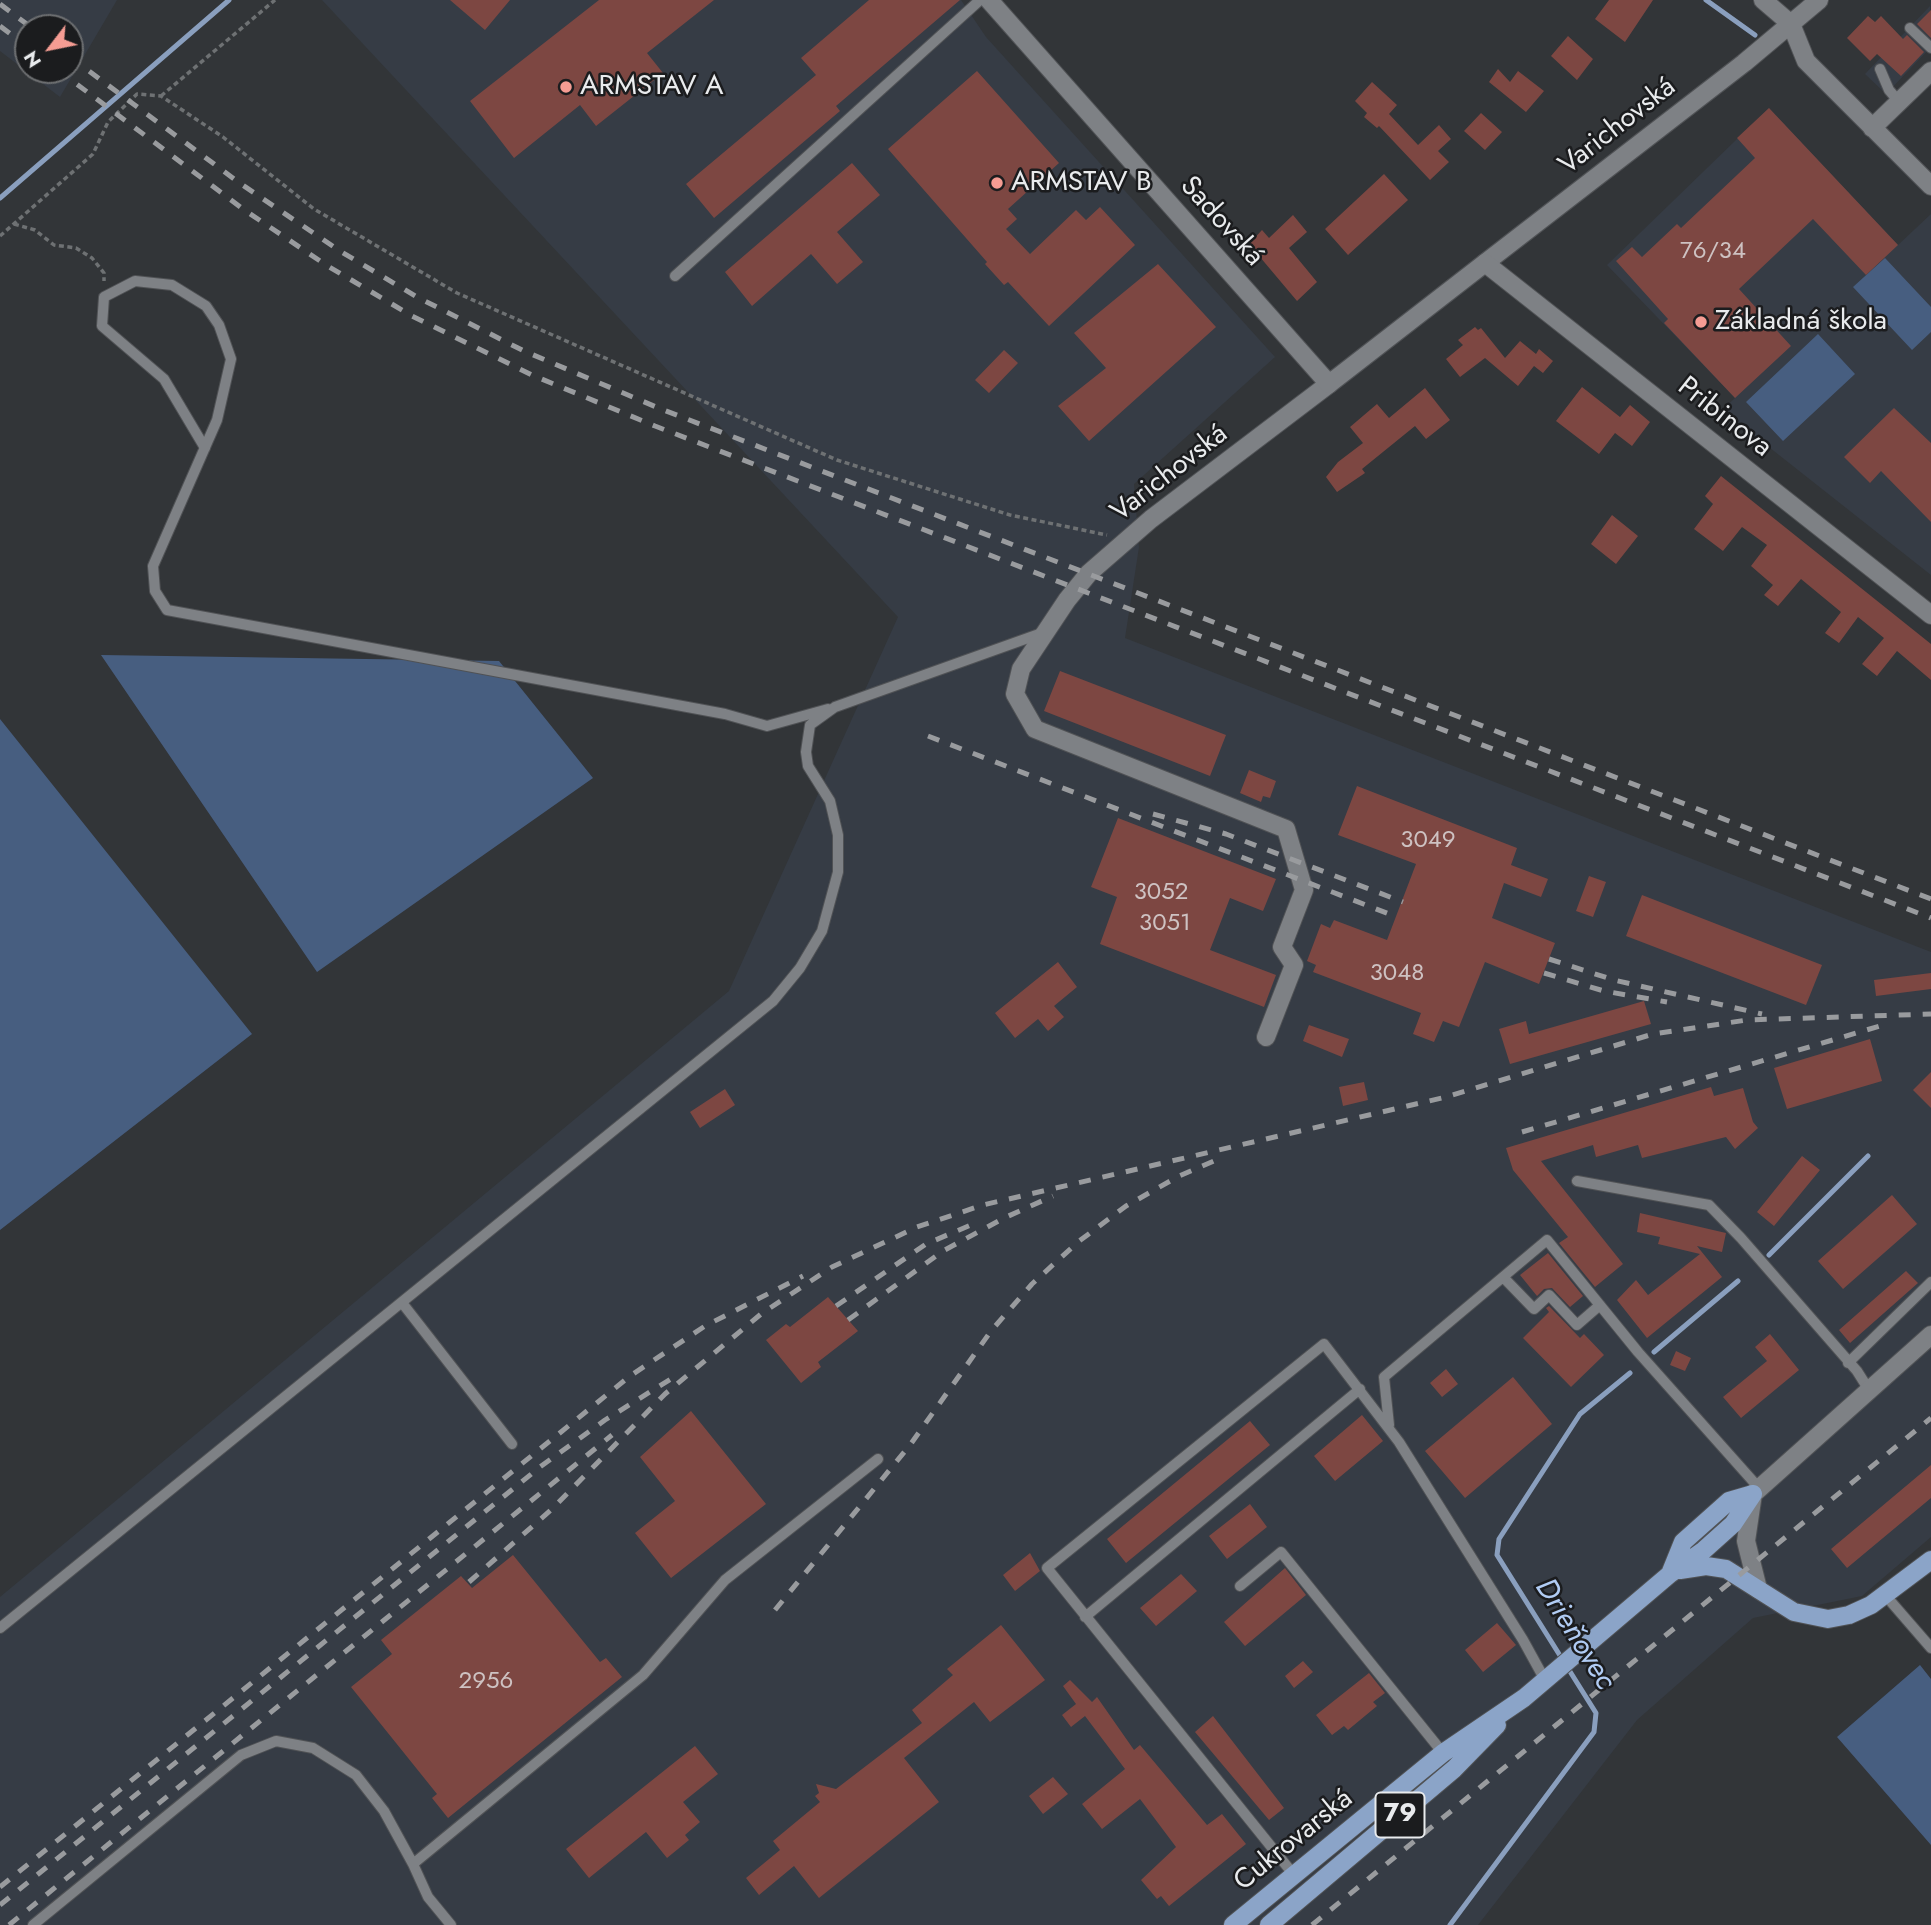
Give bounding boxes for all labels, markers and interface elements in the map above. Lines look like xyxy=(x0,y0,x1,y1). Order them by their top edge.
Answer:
north arrow xyxy=(14,14,84,84)
text: N xyxy=(17,46,48,73)
place label: ARMSTAV A xyxy=(580,70,723,104)
street label: Varichovská xyxy=(1553,71,1683,183)
marker: ARMSTAV A xyxy=(558,79,574,95)
place label: ARMSTAV B xyxy=(1011,166,1152,200)
street label: Sadovská xyxy=(1172,170,1270,274)
marker: ARMSTAV B xyxy=(989,175,1005,191)
house number: 76/34 xyxy=(1680,238,1746,266)
place label: Základná škola xyxy=(1715,305,1887,339)
marker: Základná škola xyxy=(1693,314,1709,330)
street label: Pribinova xyxy=(1670,371,1778,465)
street label: Varichovská xyxy=(1105,418,1235,530)
house number: 3049 xyxy=(1400,827,1456,855)
house number: 3052 xyxy=(1134,879,1188,907)
house number: 3051 xyxy=(1139,910,1191,938)
house number: 3048 xyxy=(1370,960,1424,988)
water label: Drieňovec xyxy=(1526,1573,1622,1697)
house number: 2956 xyxy=(459,1668,513,1696)
street label: Cukrovarská xyxy=(1228,1783,1360,1899)
road number: 79 xyxy=(1376,1792,1424,1838)

